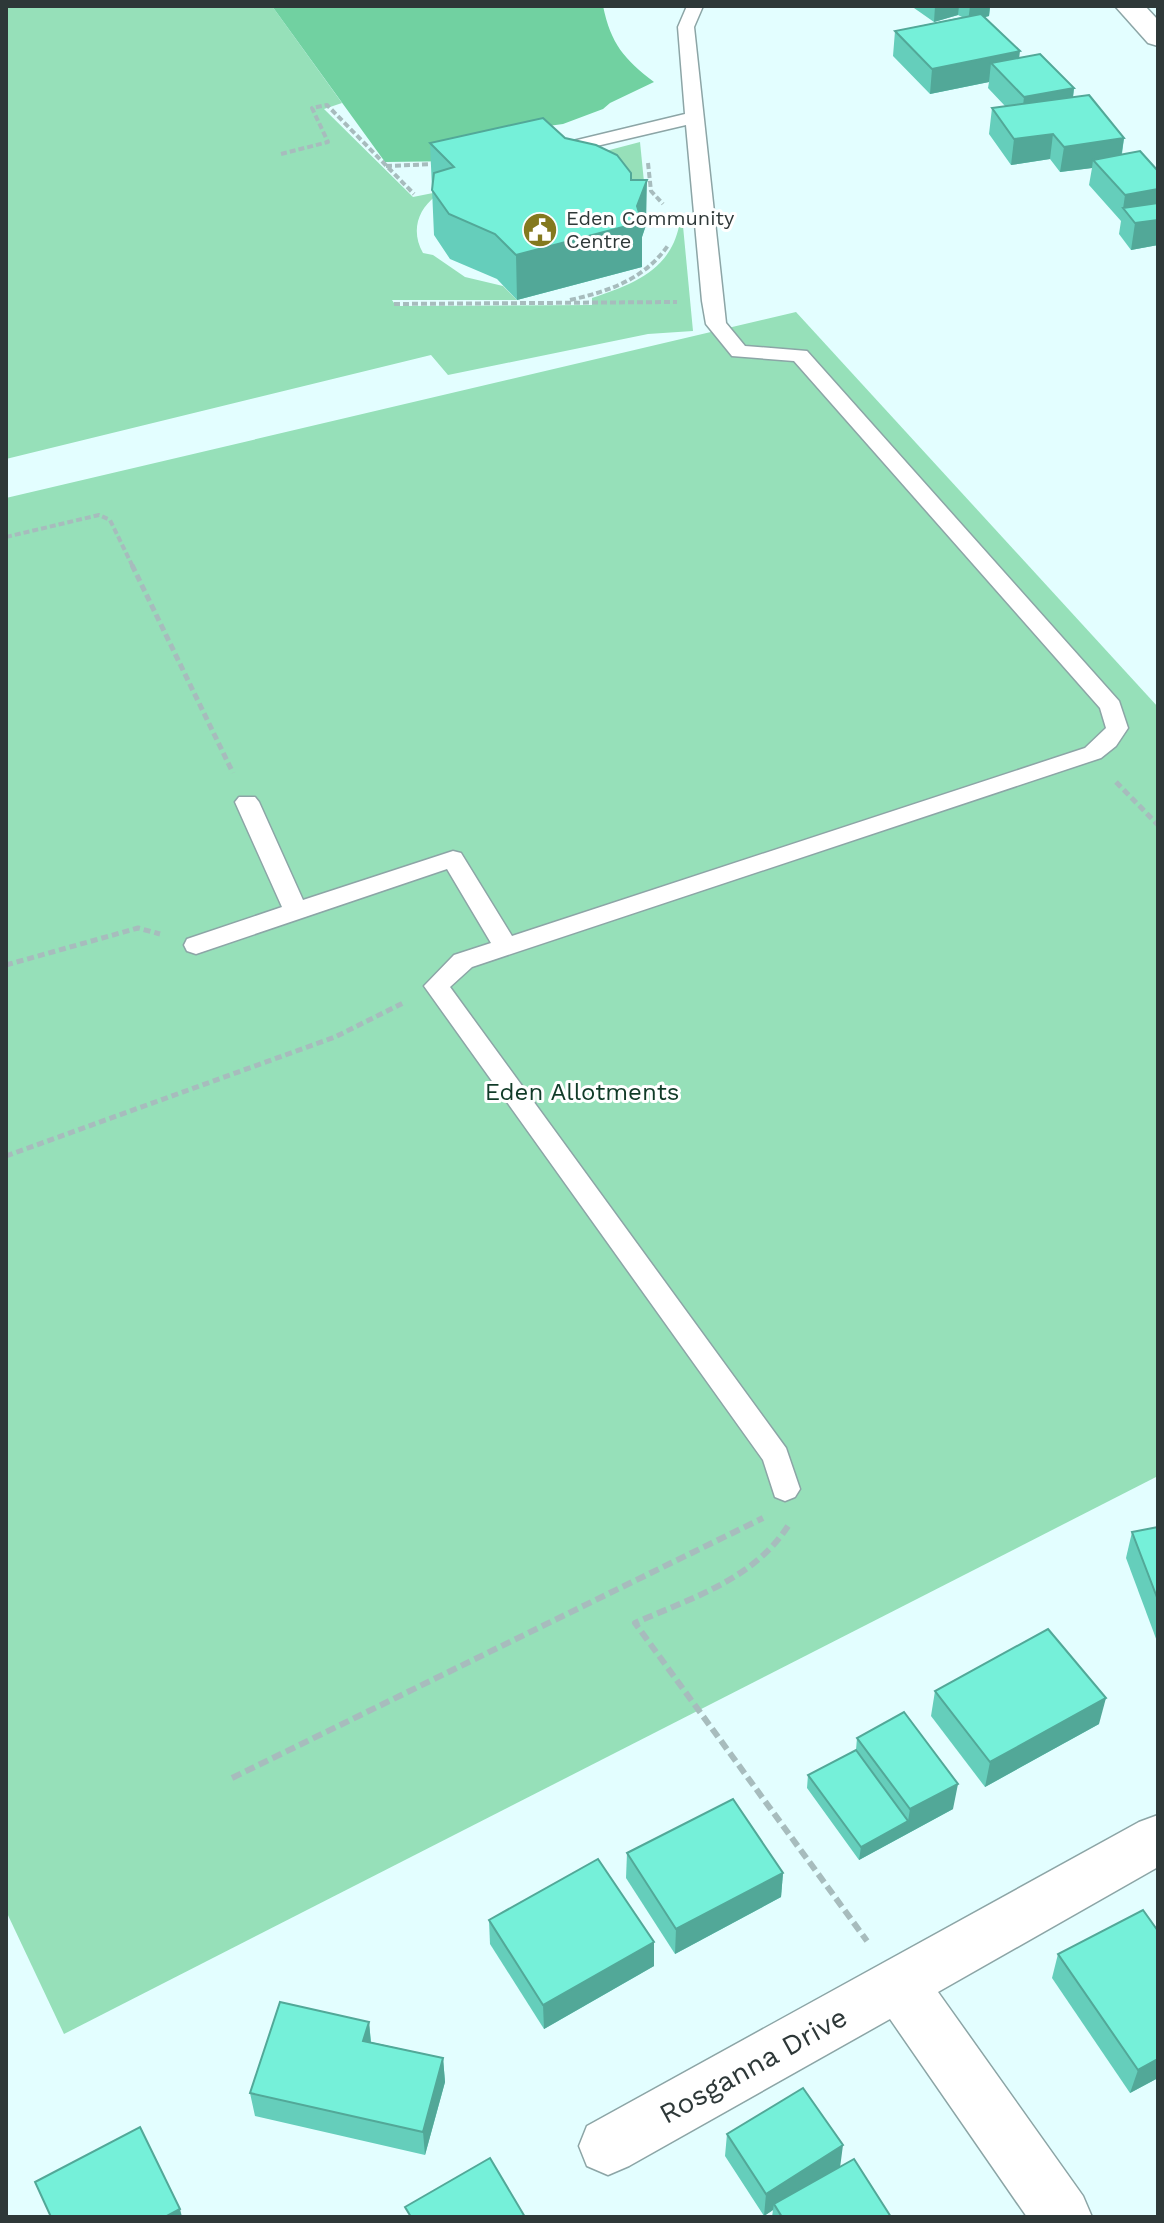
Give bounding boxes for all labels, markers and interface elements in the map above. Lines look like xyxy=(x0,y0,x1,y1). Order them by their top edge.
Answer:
place label: Eden Community Centre xyxy=(566,206,735,253)
public building icon: Eden Community Centre xyxy=(521,211,559,249)
park label: Eden Allotments xyxy=(485,1078,679,1106)
street label: Rosganna Drive xyxy=(654,2000,853,2131)

